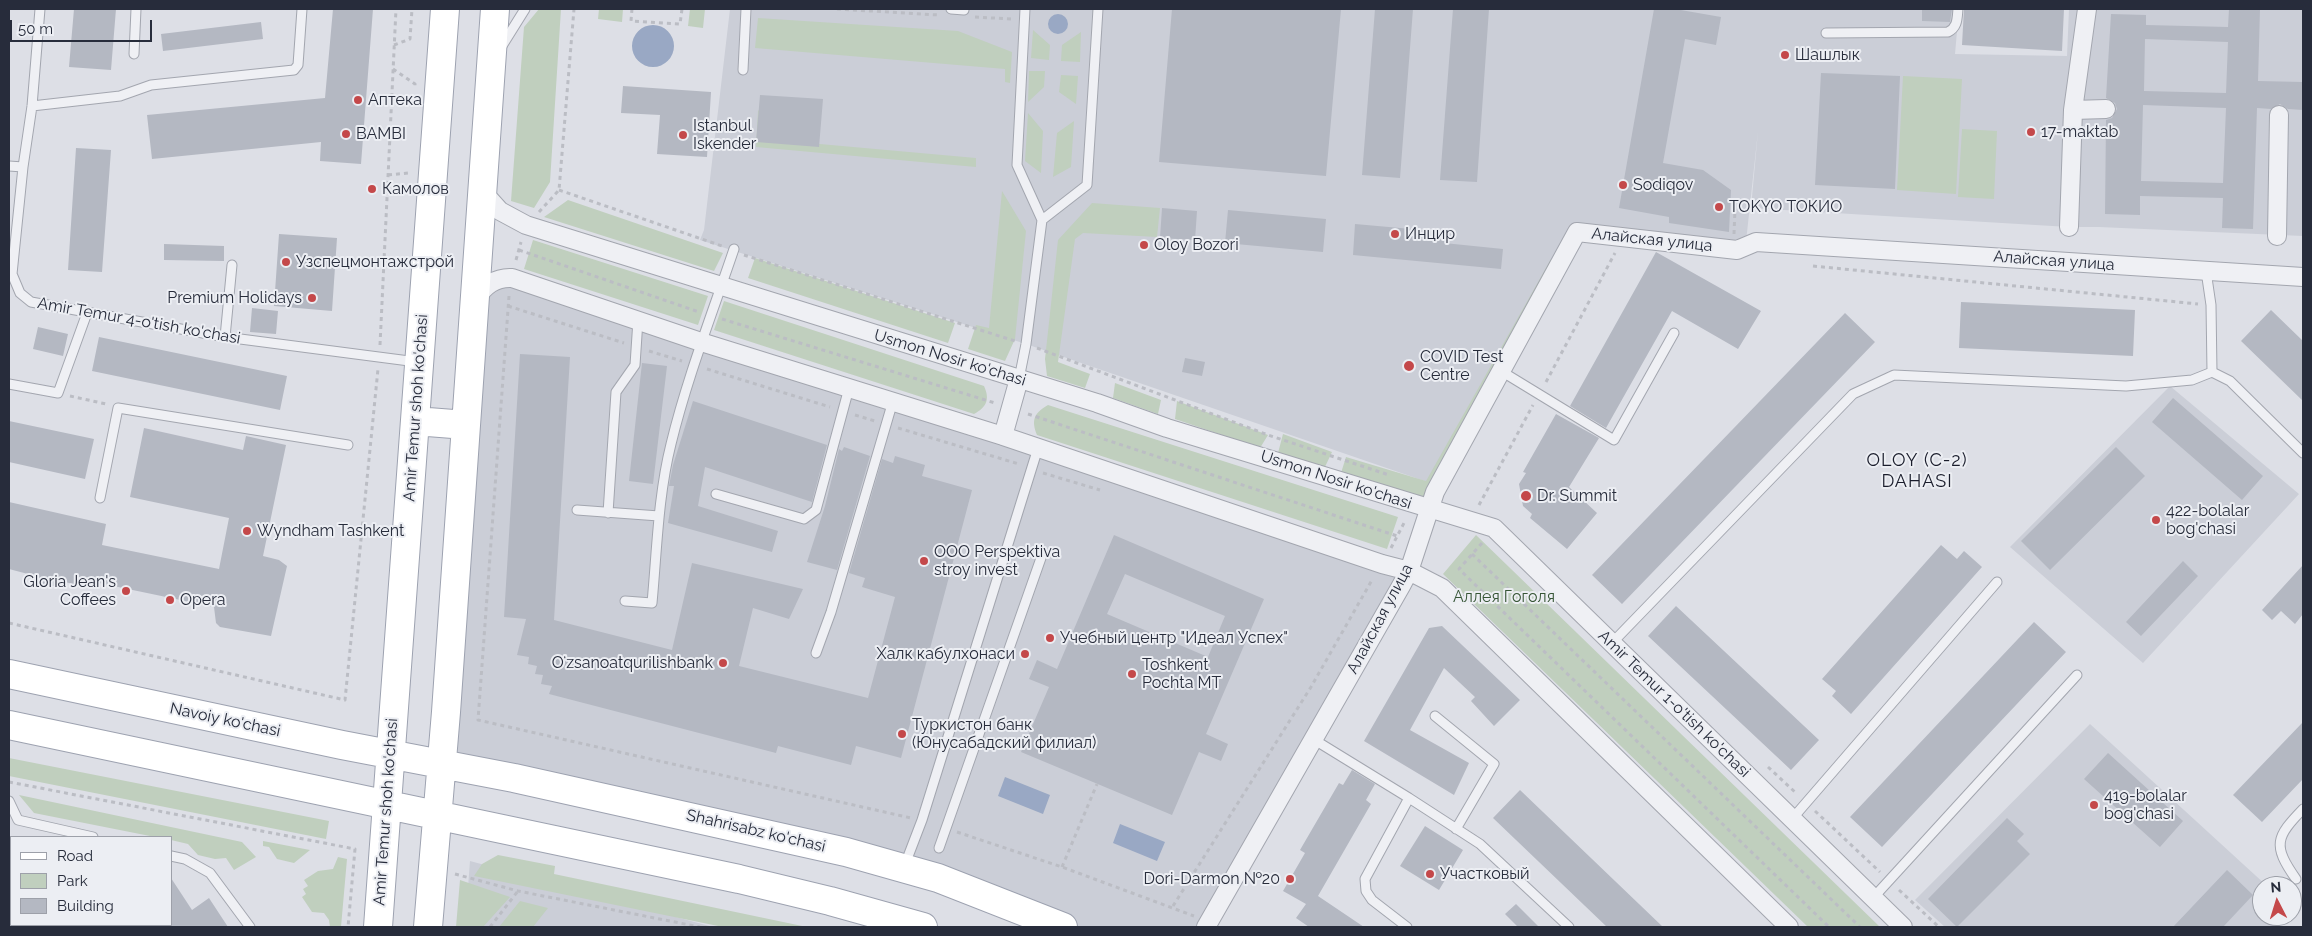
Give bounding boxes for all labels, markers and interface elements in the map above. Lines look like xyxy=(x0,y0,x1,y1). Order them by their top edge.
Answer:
scale bar xyxy=(12,10,155,42)
text: 50 m xyxy=(18,20,53,38)
place label: Шашлык xyxy=(1795,45,1860,65)
marker: Шашлык xyxy=(1779,49,1791,61)
place label: Аптека xyxy=(368,90,422,110)
marker: Аптека xyxy=(352,94,364,106)
place label: Istanbul Iskender xyxy=(693,116,756,154)
place label: 17-maktab xyxy=(2041,122,2118,142)
place label: BAMBI xyxy=(356,124,406,144)
marker: 17-maktab xyxy=(2025,126,2037,138)
marker: BAMBI xyxy=(340,128,352,140)
marker: Istanbul Iskender xyxy=(677,129,689,141)
place label: Sodiqov xyxy=(1633,175,1693,195)
place label: Камолов xyxy=(382,179,449,199)
marker: Sodiqov xyxy=(1617,179,1629,191)
marker: Камолов xyxy=(366,183,378,195)
place label: TOKYO ТОКИО xyxy=(1729,197,1842,217)
marker: TOKYO ТОКИО xyxy=(1713,201,1725,213)
place label: Инцир xyxy=(1405,224,1455,244)
street label: Алайская улица xyxy=(1591,224,1713,256)
marker: Инцир xyxy=(1389,228,1401,240)
place label: Oloy Bozori xyxy=(1154,235,1239,255)
marker: Oloy Bozori xyxy=(1138,239,1150,251)
street label: Алайская улица xyxy=(1993,247,2115,275)
place label: Узспецмонтажстрой xyxy=(296,252,454,272)
marker: Узспецмонтажстрой xyxy=(280,256,292,268)
place label: Premium Holidays xyxy=(167,288,302,308)
marker: Premium Holidays xyxy=(306,292,318,304)
street label: Amir Temur 4-o'tish ko'chasi xyxy=(36,294,242,348)
street label: Amir Temur shoh ko'chasi xyxy=(400,314,432,502)
street label: Usmon Nosir ko'chasi xyxy=(872,326,1028,390)
place label: COVID Test Centre xyxy=(1420,347,1503,385)
marker: COVID Test Centre xyxy=(1402,359,1416,373)
street label: Usmon Nosir ko'chasi xyxy=(1258,446,1414,514)
district label: OLOY (C-2) DAHASI xyxy=(1865,450,1969,492)
place label: Dr. Summit xyxy=(1537,486,1617,506)
marker: Dr. Summit xyxy=(1519,489,1533,503)
place label: 422-bolalar bog'chasi xyxy=(2166,501,2249,539)
marker: 422-bolalar bog'chasi xyxy=(2150,514,2162,526)
place label: Wyndham Tashkent xyxy=(257,521,404,541)
marker: Wyndham Tashkent xyxy=(241,525,253,537)
place label: ООО Perspektiva stroy invest xyxy=(934,542,1060,580)
marker: ООО Perspektiva stroy invest xyxy=(918,555,930,567)
street label: Алайская улица xyxy=(1343,561,1417,677)
place label: Gloria Jean's Coffees xyxy=(23,572,116,610)
marker: Gloria Jean's Coffees xyxy=(120,585,132,597)
park label: Аллея Гоголя xyxy=(1453,587,1555,607)
place label: Opera xyxy=(180,590,226,610)
marker: Opera xyxy=(164,594,176,606)
street label: Amir Temur 1-o'tish ko'chasi xyxy=(1594,626,1754,782)
place label: Учебный центр "Идеал Успех" xyxy=(1060,628,1288,648)
marker: Учебный центр "Идеал Успех" xyxy=(1044,632,1056,644)
place label: Халк кабулхонаси xyxy=(877,644,1015,664)
marker: Халк кабулхонаси xyxy=(1019,648,1031,660)
place label: Oʻzsanoatqurilishbank xyxy=(552,653,713,673)
place label: Toshkent Pochta MT xyxy=(1142,655,1221,693)
marker: Oʻzsanoatqurilishbank xyxy=(717,657,729,669)
marker: Toshkent Pochta MT xyxy=(1126,668,1138,680)
street label: Navoiy ko'chasi xyxy=(168,699,282,741)
place label: Туркистон банк (Юнусабадский филиал) xyxy=(912,715,1096,753)
street label: Amir Temur shoh ko'chasi xyxy=(370,718,402,906)
marker: Туркистон банк (Юнусабадский филиал) xyxy=(896,728,908,740)
place label: 419-bolalar bog'chasi xyxy=(2104,786,2187,824)
marker: 419-bolalar bog'chasi xyxy=(2088,799,2100,811)
street label: Shahrisabz ko'chasi xyxy=(685,806,827,856)
legend xyxy=(10,836,172,926)
text: Road xyxy=(57,847,93,865)
place label: Участковый xyxy=(1440,864,1530,884)
marker: Участковый xyxy=(1424,868,1436,880)
place label: Dori-Darmon №20 xyxy=(1143,869,1280,889)
text: Park xyxy=(57,872,88,890)
marker: Dori-Darmon №20 xyxy=(1284,873,1296,885)
north arrow xyxy=(2252,876,2302,926)
text: N xyxy=(2270,879,2282,895)
text: Building xyxy=(57,897,114,915)

